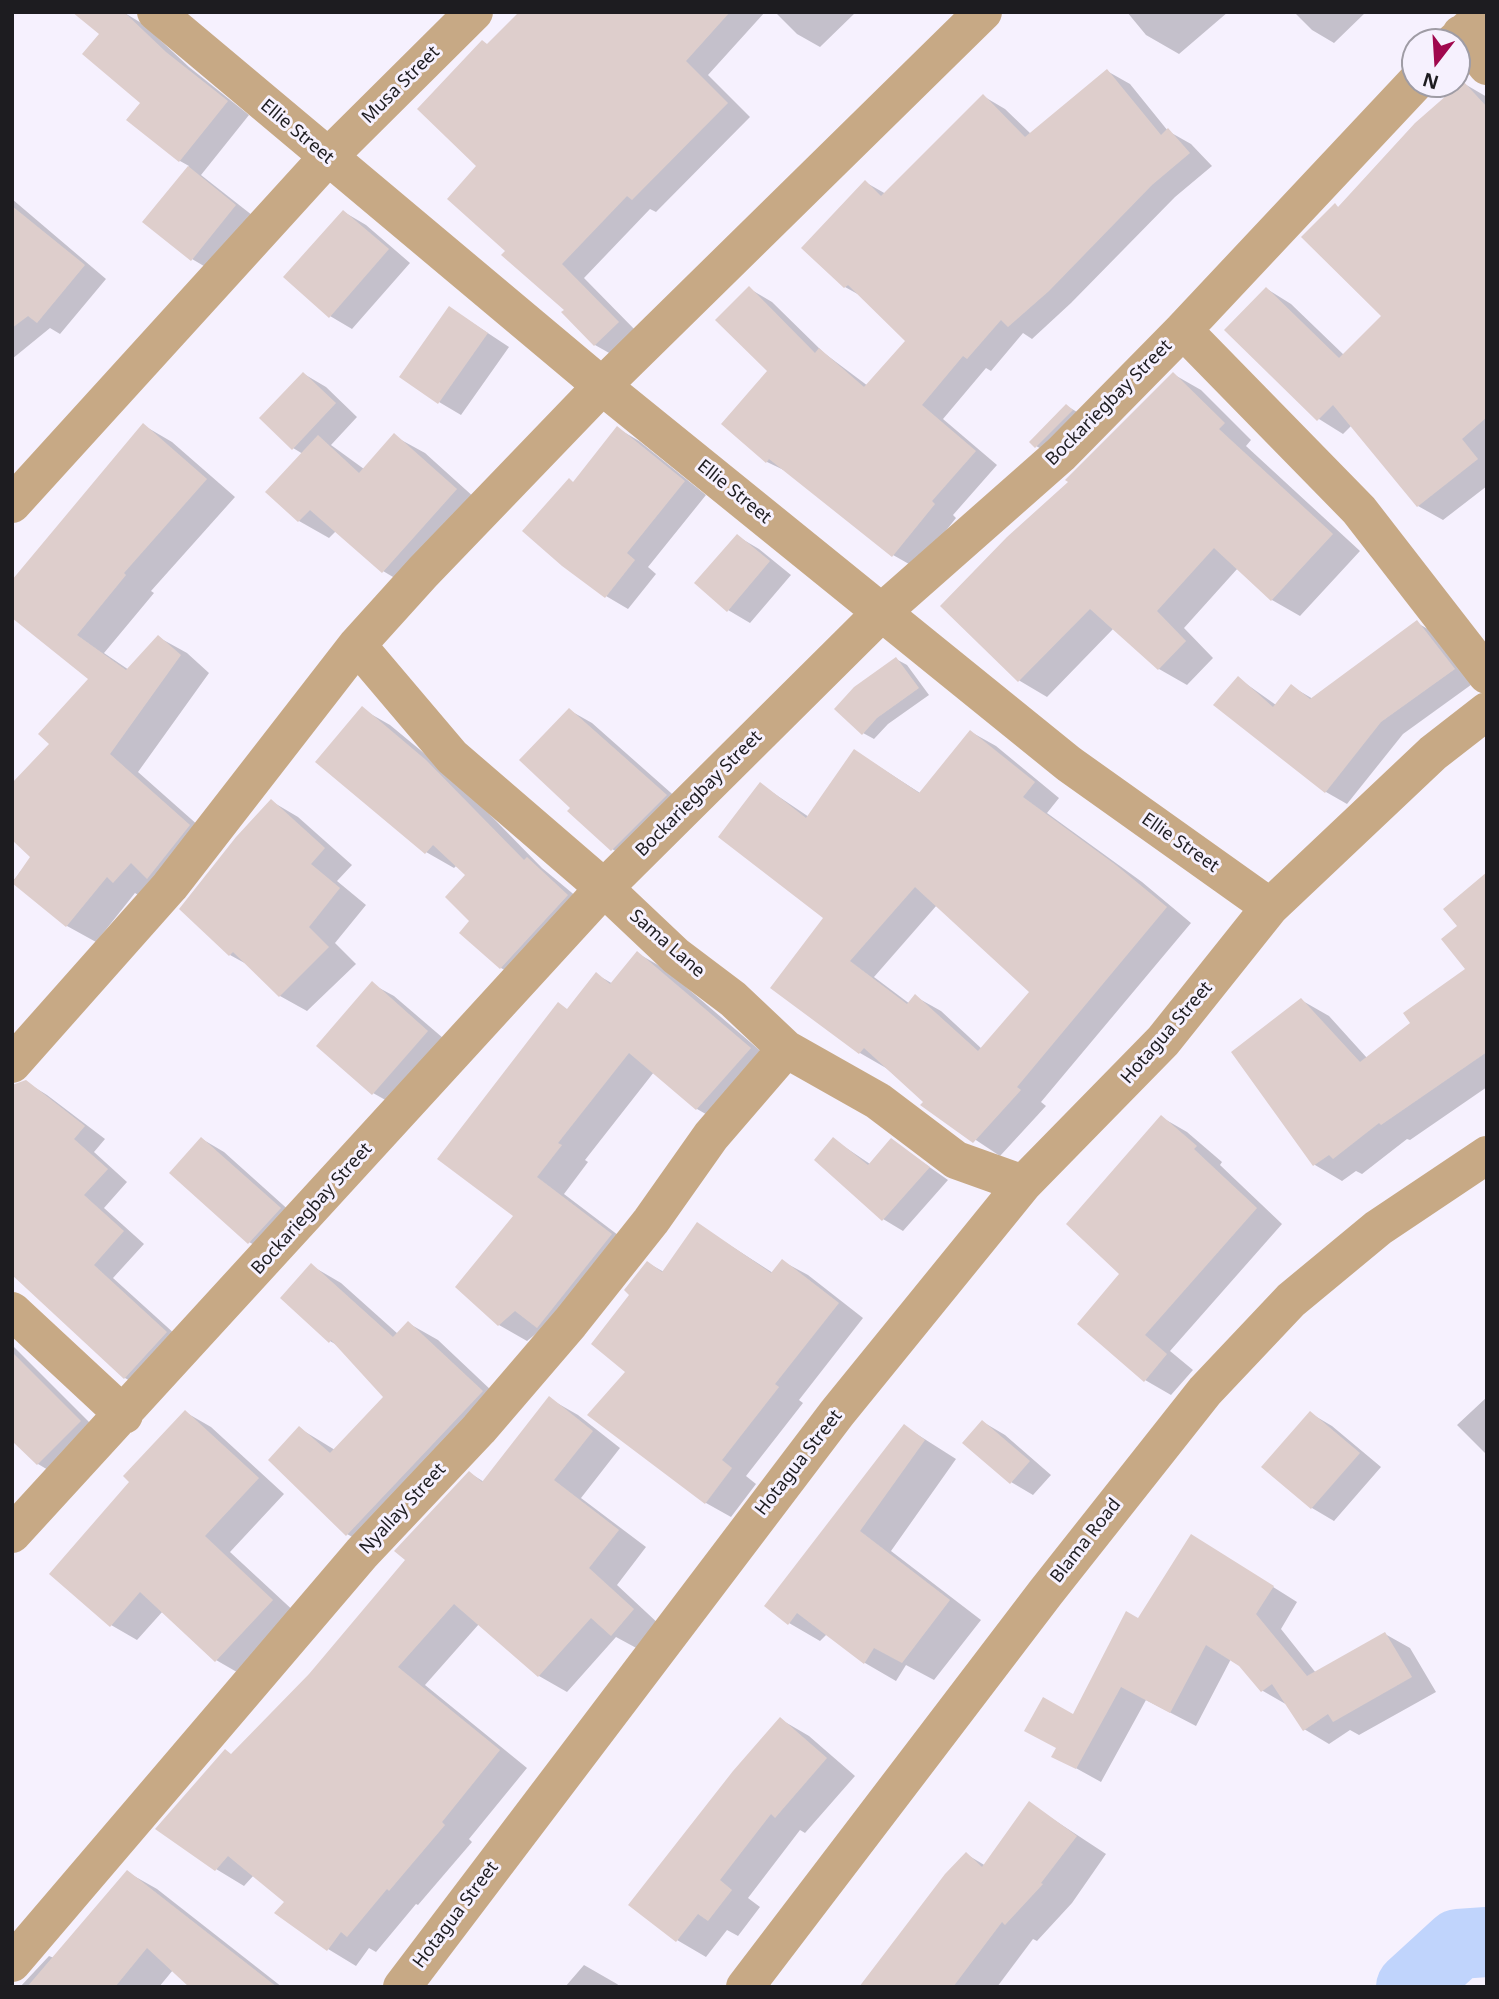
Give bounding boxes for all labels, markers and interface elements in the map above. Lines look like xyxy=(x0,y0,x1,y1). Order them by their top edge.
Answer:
north arrow xyxy=(1401,28,1471,98)
street label: Musa Street xyxy=(358,42,444,128)
text: N xyxy=(1419,66,1442,96)
street label: Ellie Street xyxy=(256,95,338,169)
street label: Bockariegbay Street xyxy=(1041,335,1177,471)
street label: Ellie Street xyxy=(693,456,775,528)
street label: Bockariegbay Street xyxy=(631,726,767,862)
street label: Ellie Street xyxy=(1137,809,1223,877)
street label: Sama Lane xyxy=(625,906,709,982)
street label: Hotagua Street xyxy=(1117,978,1217,1088)
street label: Bockariegbay Street xyxy=(247,1139,377,1279)
street label: Hotagua Street xyxy=(751,1406,847,1520)
street label: Nyallay Street xyxy=(355,1459,451,1559)
street label: Blama Road xyxy=(1046,1494,1126,1588)
street label: Hotagua Street xyxy=(409,1857,503,1973)

